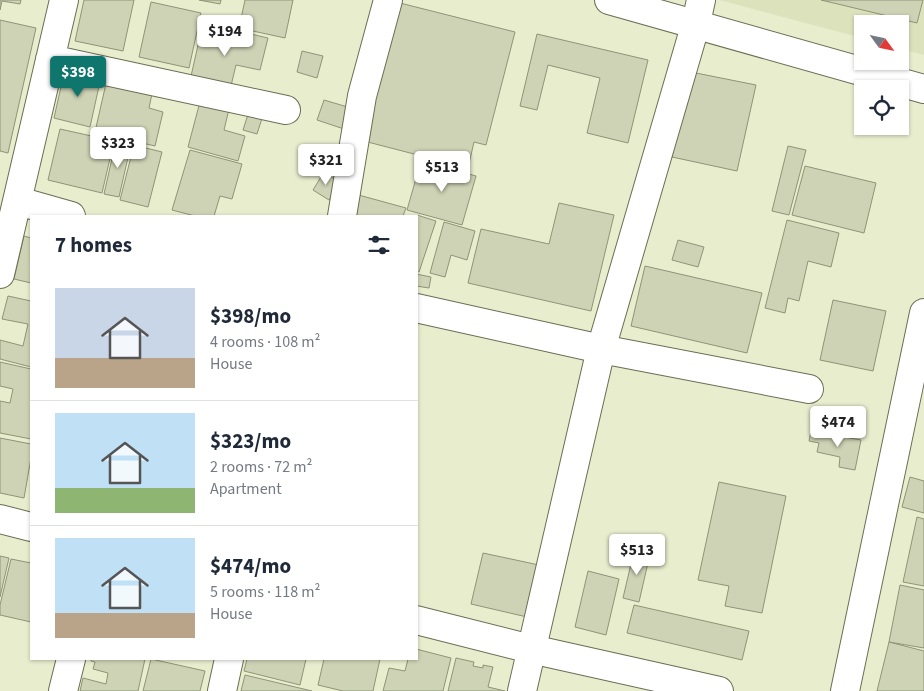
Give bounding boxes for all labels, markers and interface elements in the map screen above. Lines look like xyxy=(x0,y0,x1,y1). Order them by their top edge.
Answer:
pin: $194 xyxy=(195,15,255,57)
north arrow xyxy=(854,15,909,70)
map controls xyxy=(854,15,909,135)
text: $194 xyxy=(208,20,242,42)
pin: $398 xyxy=(48,56,108,98)
text: $398 xyxy=(61,61,95,83)
button: locate xyxy=(854,80,909,135)
pin: $323 xyxy=(88,126,148,169)
text: $323 xyxy=(101,132,135,154)
pin: $321 xyxy=(296,144,356,186)
text: $321 xyxy=(309,149,343,171)
pin: $513 xyxy=(412,150,472,193)
text: $513 xyxy=(425,156,459,178)
text: 7 homes xyxy=(55,230,132,260)
icon: filters xyxy=(365,231,393,259)
text: $398/mo xyxy=(210,301,291,331)
icon: home xyxy=(95,308,155,368)
text: 4 rooms · 108 m² xyxy=(210,331,320,353)
text: House xyxy=(210,353,252,375)
pin: $474 xyxy=(808,406,868,448)
text: $474 xyxy=(821,411,855,433)
text: $323/mo xyxy=(210,426,291,456)
icon: home xyxy=(95,433,155,493)
text: 2 rooms · 72 m² xyxy=(210,456,312,478)
text: Apartment xyxy=(210,478,282,500)
pin: $513 xyxy=(607,534,667,576)
text: $513 xyxy=(620,539,654,561)
text: $474/mo xyxy=(210,551,291,581)
icon: home xyxy=(95,558,155,618)
text: 5 rooms · 118 m² xyxy=(210,581,320,603)
text: House xyxy=(210,603,252,625)

